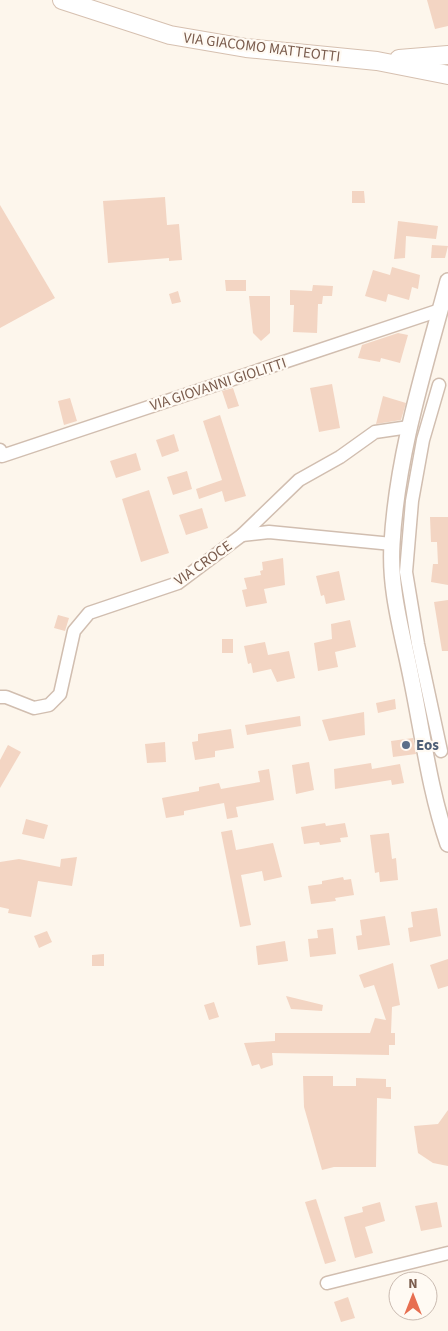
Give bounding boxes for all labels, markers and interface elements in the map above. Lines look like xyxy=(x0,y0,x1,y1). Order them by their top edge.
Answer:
street label: VIA GIACOMO MATTEOTTI xyxy=(182,27,342,68)
street label: VIA GIOVANNI GIOLITTI xyxy=(147,353,289,416)
street label: VIA CROCE xyxy=(170,536,237,591)
place label: Eos xyxy=(416,735,439,756)
marker: Eos xyxy=(400,739,412,751)
north arrow xyxy=(388,1271,438,1321)
text: N xyxy=(408,1274,418,1294)

